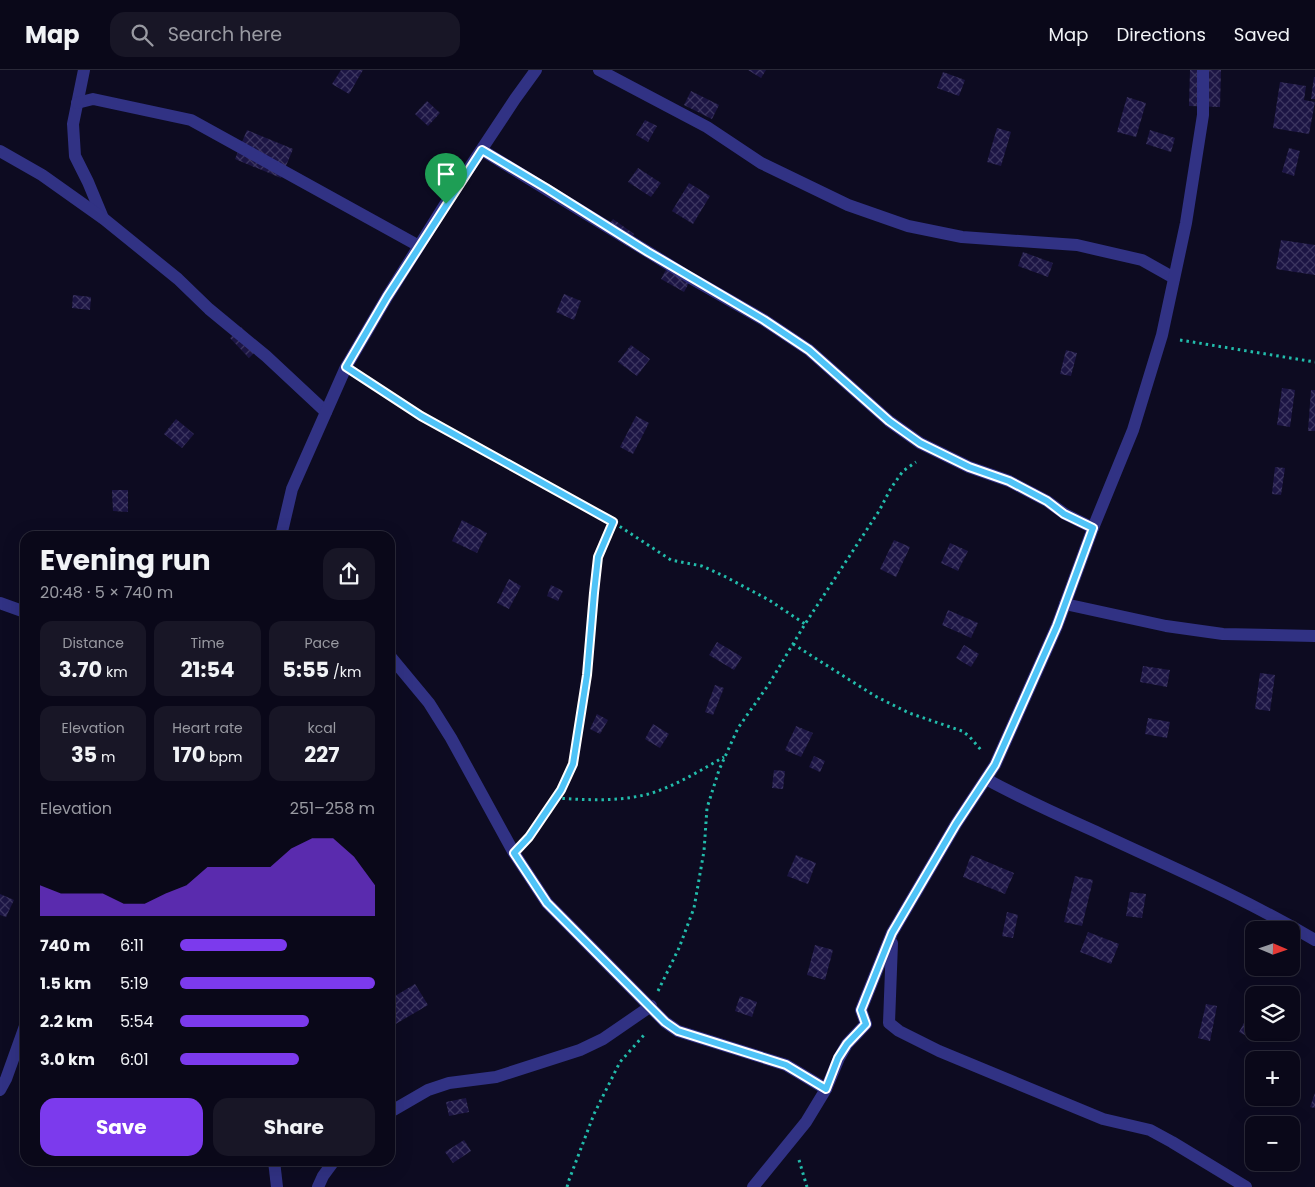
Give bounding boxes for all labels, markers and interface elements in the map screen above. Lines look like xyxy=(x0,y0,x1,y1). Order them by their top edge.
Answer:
search box xyxy=(110,12,460,57)
text: Map xyxy=(25,18,80,51)
icon: search xyxy=(128,21,156,49)
text: Search here xyxy=(168,21,282,48)
text: Map xyxy=(1049,22,1088,47)
text: Directions xyxy=(1116,22,1206,47)
text: Saved xyxy=(1234,22,1290,47)
pin xyxy=(425,153,467,204)
icon: arrive xyxy=(432,160,460,188)
text: Evening run xyxy=(40,541,211,580)
button: share xyxy=(323,548,375,600)
text: 20:48 · 5 × 740 m xyxy=(40,581,173,604)
text: Distance xyxy=(62,633,124,653)
text: Time xyxy=(190,633,225,653)
text: Pace xyxy=(304,633,339,653)
text: 3.70 xyxy=(59,655,102,684)
text: 21:54 xyxy=(181,655,234,684)
text: 5:55 xyxy=(282,655,329,684)
text: km xyxy=(102,662,128,682)
text: /km xyxy=(329,662,361,682)
text: Elevation xyxy=(62,718,125,738)
text: Heart rate xyxy=(172,718,243,738)
text: kcal xyxy=(308,718,336,738)
text: 35 xyxy=(71,740,97,769)
text: 170 xyxy=(173,740,205,769)
text: 227 xyxy=(304,740,339,769)
text: m xyxy=(97,747,115,767)
text: bpm xyxy=(205,747,242,767)
text: Elevation xyxy=(40,797,112,820)
text: 251–258 m xyxy=(290,797,375,820)
north arrow xyxy=(1245,921,1300,976)
map controls xyxy=(1245,921,1300,1171)
text: 740 m xyxy=(40,934,90,957)
text: 6:11 xyxy=(120,934,144,957)
text: 1.5 km xyxy=(40,972,91,995)
text: 5:19 xyxy=(120,972,149,995)
button: layers xyxy=(1245,986,1300,1041)
text: 2.2 km xyxy=(40,1010,93,1033)
text: 5:54 xyxy=(120,1010,154,1033)
text: 3.0 km xyxy=(40,1048,95,1071)
text: 6:01 xyxy=(120,1048,149,1071)
button: + xyxy=(1245,1051,1300,1106)
button: Save xyxy=(40,1098,203,1156)
button: Share xyxy=(213,1098,375,1156)
button: − xyxy=(1245,1116,1300,1171)

